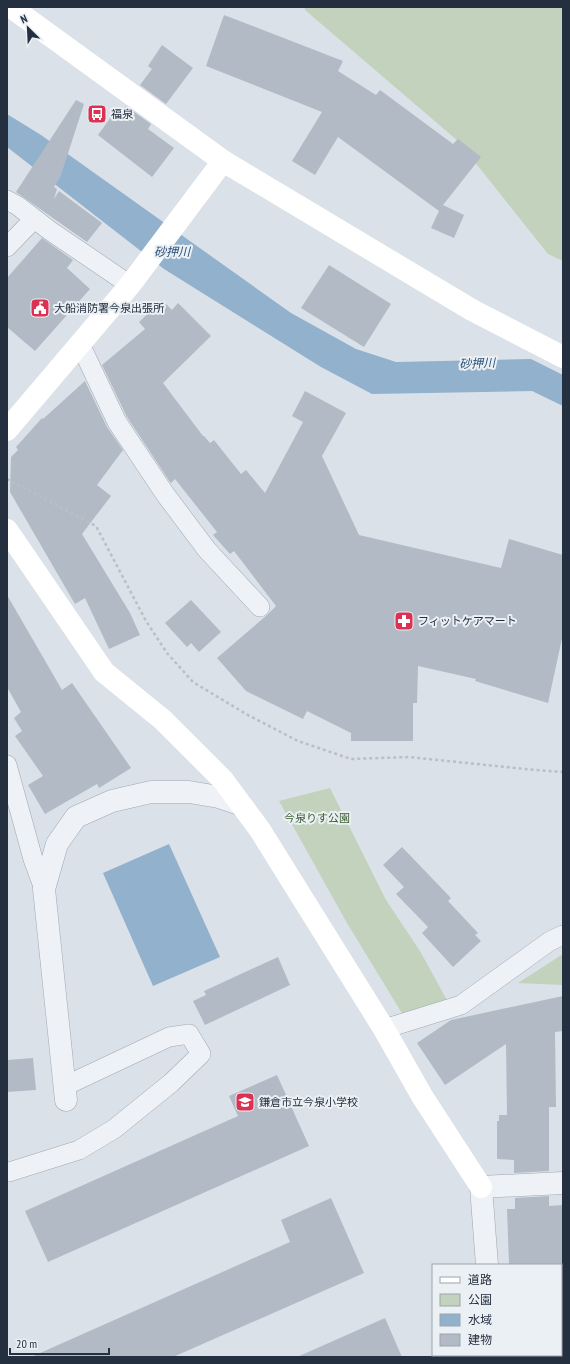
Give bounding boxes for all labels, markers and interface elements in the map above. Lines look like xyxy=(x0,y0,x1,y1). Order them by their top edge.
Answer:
north arrow xyxy=(8,8,48,48)
text: N xyxy=(18,11,30,26)
bus stop icon: 福泉 xyxy=(86,103,108,125)
place label: 福泉 xyxy=(111,107,134,121)
water label: 砂押川 xyxy=(154,244,192,259)
public building icon: 大船消防署今泉出張所 xyxy=(29,297,51,319)
place label: 大船消防署今泉出張所 xyxy=(54,301,165,315)
water label: 砂押川 xyxy=(459,355,497,371)
pharmacy icon: フィットケアマート xyxy=(393,610,415,632)
place label: フィットケアマート xyxy=(418,614,517,628)
park label: 今泉りす公園 xyxy=(284,811,350,825)
school or university icon: 鎌倉市立今泉小学校 xyxy=(234,1091,256,1113)
place label: 鎌倉市立今泉小学校 xyxy=(259,1095,358,1109)
legend xyxy=(432,1264,562,1356)
text: 道路 xyxy=(468,1272,492,1287)
text: 公園 xyxy=(468,1292,492,1307)
text: 水域 xyxy=(468,1312,492,1327)
scale bar xyxy=(10,1330,109,1356)
text: 建物 xyxy=(468,1332,492,1347)
text: 20 m xyxy=(16,1336,37,1351)

